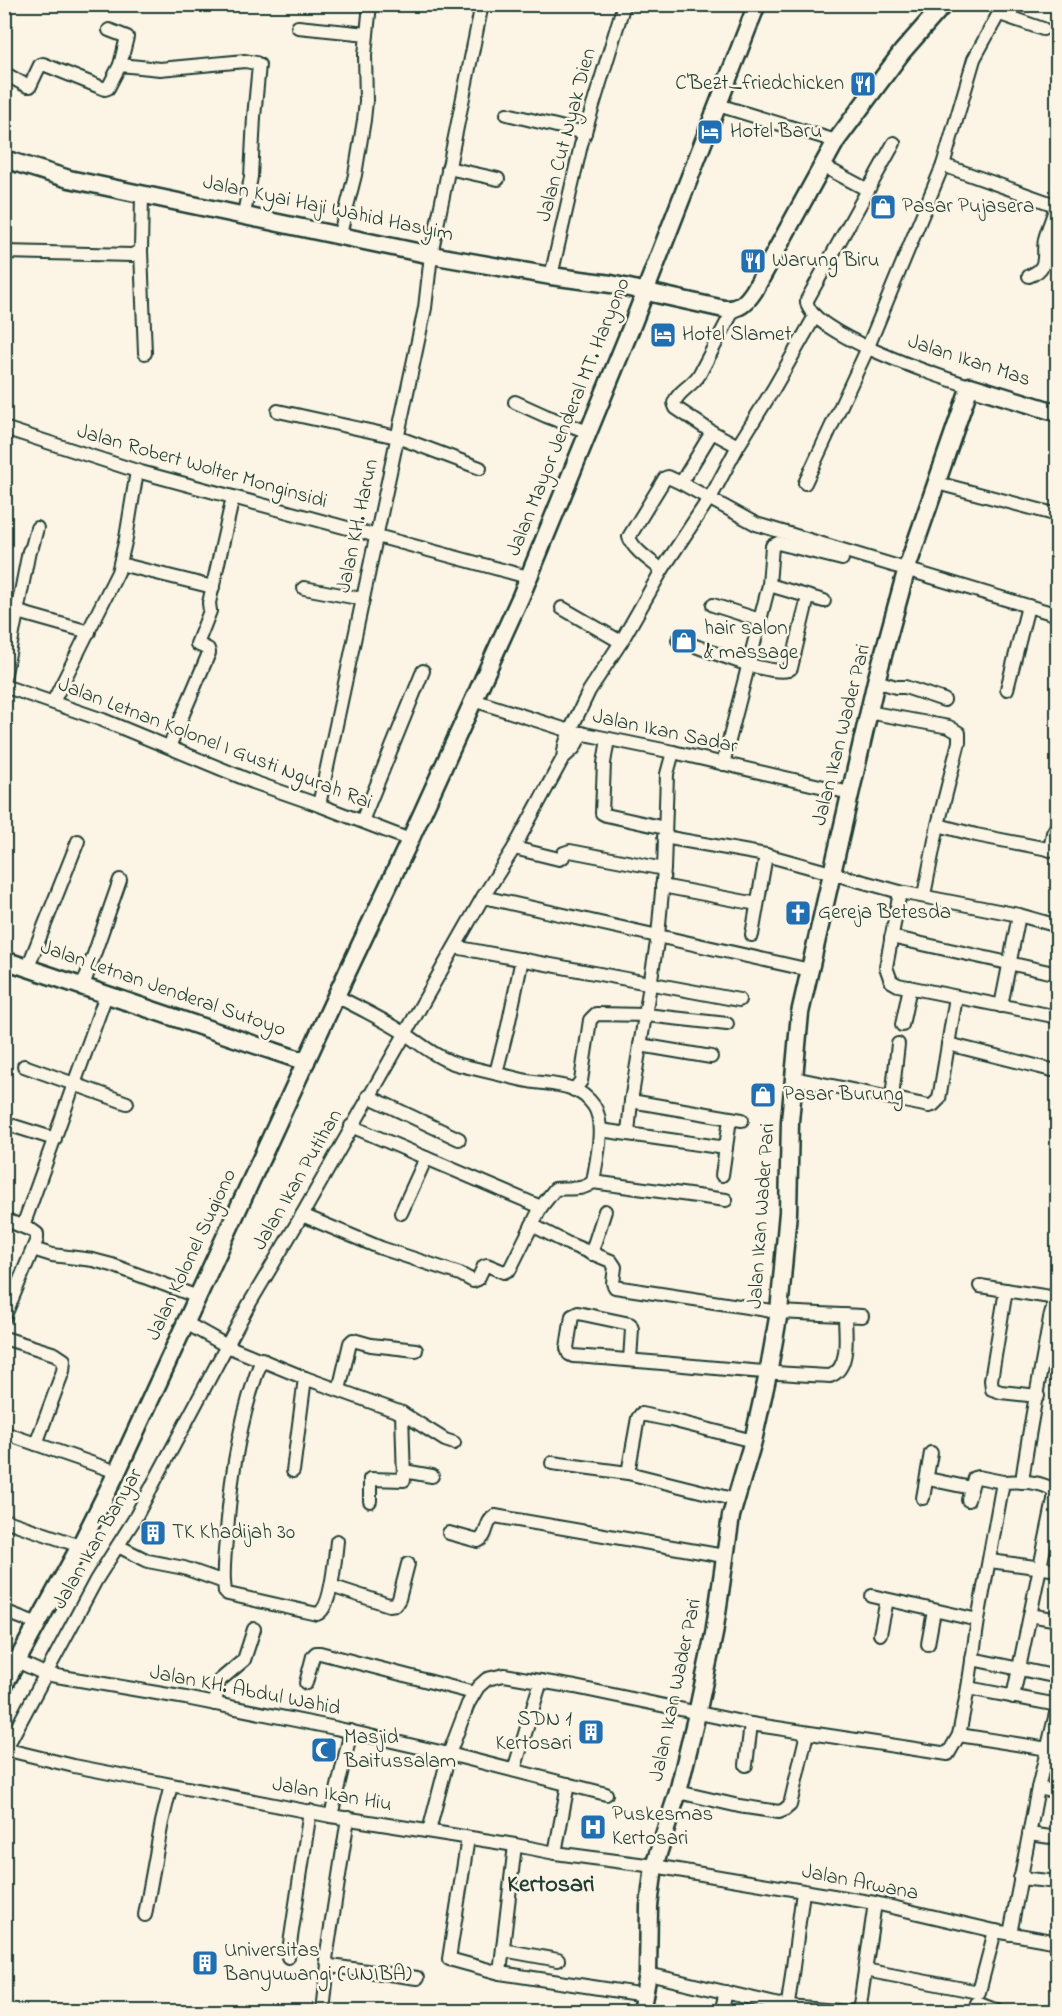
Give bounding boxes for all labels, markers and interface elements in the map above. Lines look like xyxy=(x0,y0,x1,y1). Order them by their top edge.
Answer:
street label: Jalan Cut Nyak Dien xyxy=(529,45,607,226)
place label: C'Bezt_friedchicken xyxy=(675,69,844,99)
restaurant icon: C'Bezt_friedchicken xyxy=(848,69,878,99)
hotel icon: Hotel Baru xyxy=(695,117,725,147)
place label: Hotel Baru xyxy=(730,117,822,147)
street label: Jalan Kyai Haji Wahid Hasyim xyxy=(200,168,456,252)
shop icon: Pasar Pujasera xyxy=(868,192,898,222)
place label: Pasar Pujasera xyxy=(902,192,1034,222)
restaurant icon: Warung Biru xyxy=(738,246,768,276)
place label: Warung Biru xyxy=(772,246,880,278)
street label: Jalan Mayor Jenderal MT. Haryono xyxy=(499,273,641,561)
hotel icon: Hotel Slamet xyxy=(648,320,678,350)
place label: Hotel Slamet xyxy=(682,320,791,350)
street label: Jalan Ikan Mas xyxy=(904,327,1034,395)
street label: Jalan Robert Wolter Monginsidi xyxy=(73,417,331,519)
street label: Jalan KH. Harun xyxy=(329,456,387,596)
place label: hair salon & massage xyxy=(704,614,799,670)
shop icon: hair salon & massage xyxy=(669,626,699,656)
street label: Jalan Ikan Wader Pari xyxy=(805,641,879,829)
street label: Jalan Letnan Kolonel I Gusti Ngurah Rai xyxy=(53,670,377,820)
street label: Jalan Ikan Sadar xyxy=(590,702,741,762)
church icon: Gereja Betesda xyxy=(783,898,813,928)
place label: Gereja Betesda xyxy=(818,898,951,928)
street label: Jalan Letnan Jenderal Sutoyo xyxy=(35,933,290,1047)
shop icon: Pasar Burung xyxy=(748,1080,778,1110)
place label: Pasar Burung xyxy=(783,1080,903,1112)
street label: Jalan Ikan Putihan xyxy=(245,1104,351,1256)
street label: Jalan Ikan Wader Pari xyxy=(741,1122,783,1310)
street label: Jalan Kolonel Sugiono xyxy=(139,1164,247,1347)
street label: Jalan Ikan Banyar xyxy=(45,1462,153,1616)
building icon: TK Khadijah 30 xyxy=(138,1518,168,1548)
place label: TK Khadijah 30 xyxy=(172,1518,295,1548)
street label: Jalan Ikan Wader Pari xyxy=(642,1596,710,1784)
street label: Jalan KH. Abdul Wahid xyxy=(147,1658,343,1724)
place label: SDN 1 Kertosari xyxy=(496,1705,572,1759)
building icon: SDN 1 Kertosari xyxy=(576,1717,606,1747)
place label: Masjid Baitussalam xyxy=(343,1723,456,1777)
mosque icon: Masjid Baitussalam xyxy=(309,1735,339,1765)
street label: Jalan Ikan Hiu xyxy=(270,1770,394,1820)
place label: Puskesmas Kertosari xyxy=(612,1800,713,1854)
hospital icon: Puskesmas Kertosari xyxy=(578,1812,608,1842)
street label: Jalan Arwana xyxy=(799,1857,921,1909)
district label: Kertosari xyxy=(507,1868,595,1903)
place label: Universitas Banyuwangi (UNIBA) xyxy=(223,1936,412,1992)
building icon: Universitas Banyuwangi (UNIBA) xyxy=(190,1948,220,1978)

